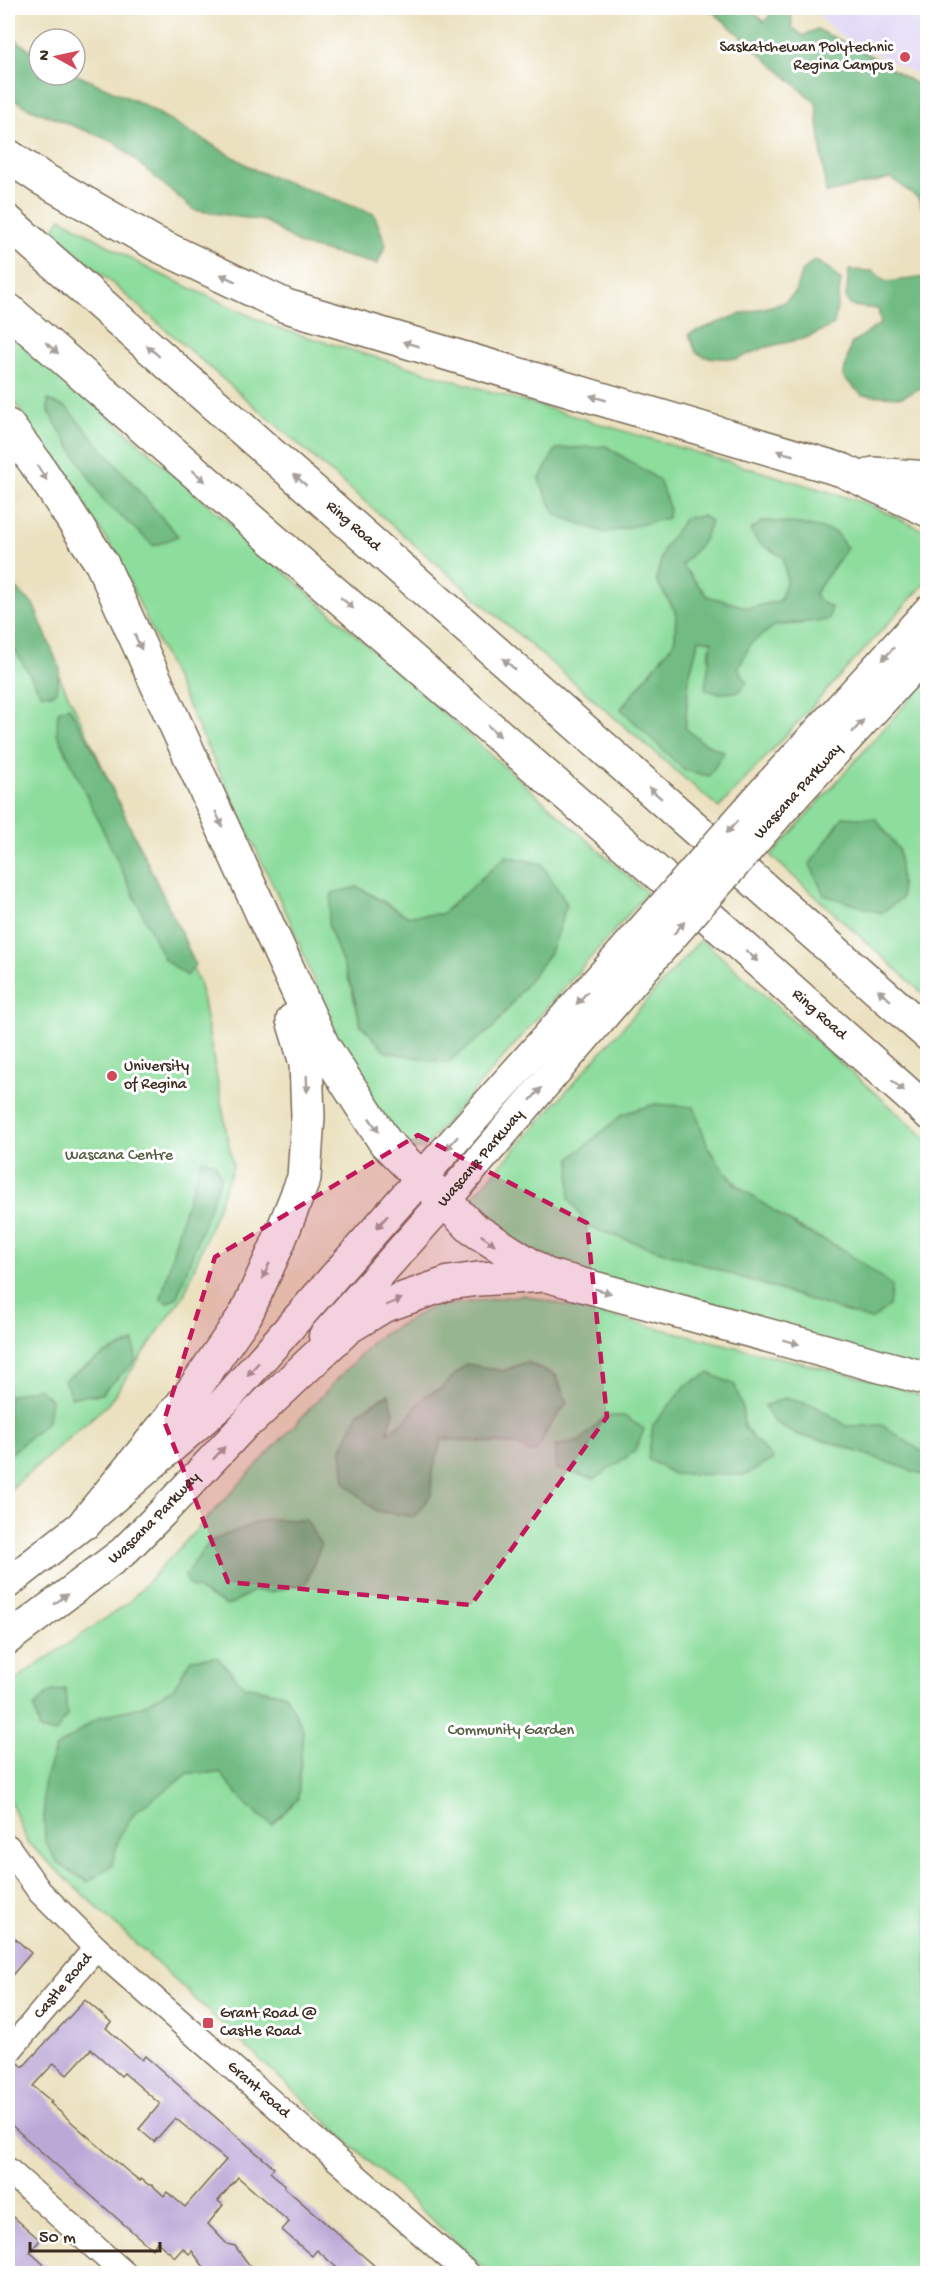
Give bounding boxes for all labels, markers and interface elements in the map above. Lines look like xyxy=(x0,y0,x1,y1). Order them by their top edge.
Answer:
north arrow xyxy=(27,27,87,87)
place label: Saskatchewan Polytechnic Regina Campus xyxy=(719,39,894,76)
text: N xyxy=(35,48,56,62)
marker: Saskatchewan Polytechnic Regina Campus xyxy=(898,50,912,64)
one-way arrow xyxy=(219,274,236,283)
one-way arrow xyxy=(402,339,420,348)
one-way arrow xyxy=(44,341,59,354)
one-way arrow xyxy=(146,344,161,358)
one-way arrow xyxy=(589,393,607,402)
one-way arrow xyxy=(776,448,794,457)
one-way arrow xyxy=(37,464,48,481)
one-way arrow xyxy=(191,469,206,482)
one-way arrow xyxy=(293,474,308,487)
street label: Ring Road xyxy=(321,497,386,557)
one-way arrow xyxy=(339,596,354,609)
one-way arrow xyxy=(134,633,143,650)
one-way arrow xyxy=(882,646,895,661)
one-way arrow xyxy=(502,658,517,671)
one-way arrow xyxy=(851,719,865,734)
one-way arrow xyxy=(486,724,501,737)
street label: Wascana Parkway xyxy=(751,740,847,844)
one-way arrow xyxy=(648,787,663,800)
one-way arrow xyxy=(215,811,224,828)
one-way arrow xyxy=(726,819,739,834)
one-way arrow xyxy=(672,920,686,935)
one-way arrow xyxy=(744,949,759,962)
street label: Ring Road xyxy=(787,985,851,1045)
one-way arrow xyxy=(876,988,891,1002)
one-way arrow xyxy=(576,990,589,1005)
place label: University of Regina xyxy=(124,1058,189,1095)
marker: University of Regina xyxy=(105,1069,119,1083)
one-way arrow xyxy=(302,1074,312,1093)
one-way arrow xyxy=(890,1079,905,1092)
one-way arrow xyxy=(530,1086,543,1102)
street label: Wascana Parkway xyxy=(434,1106,528,1211)
one-way arrow xyxy=(368,1116,380,1132)
one-way arrow xyxy=(446,1135,459,1150)
park label: Wascana Centre xyxy=(65,1147,174,1166)
one-way arrow xyxy=(376,1214,389,1229)
one-way arrow xyxy=(480,1234,496,1246)
one-way arrow xyxy=(261,1262,270,1279)
one-way arrow xyxy=(593,1286,612,1296)
one-way arrow xyxy=(385,1296,403,1306)
one-way arrow xyxy=(782,1338,800,1347)
one-way arrow xyxy=(247,1361,260,1376)
one-way arrow xyxy=(212,1446,225,1461)
street label: Wascana Parkway xyxy=(105,1468,205,1569)
one-way arrow xyxy=(53,1594,68,1606)
park label: Community Garden xyxy=(448,1722,575,1741)
street label: Castle Road xyxy=(30,1948,98,2023)
place label: Grant Road @ Castle Road xyxy=(220,2005,317,2042)
marker: Grant Road @ Castle Road xyxy=(201,2016,215,2030)
street label: Grant Road xyxy=(223,2057,295,2124)
scale bar xyxy=(30,2215,160,2253)
text: 50 m xyxy=(39,2228,76,2249)

